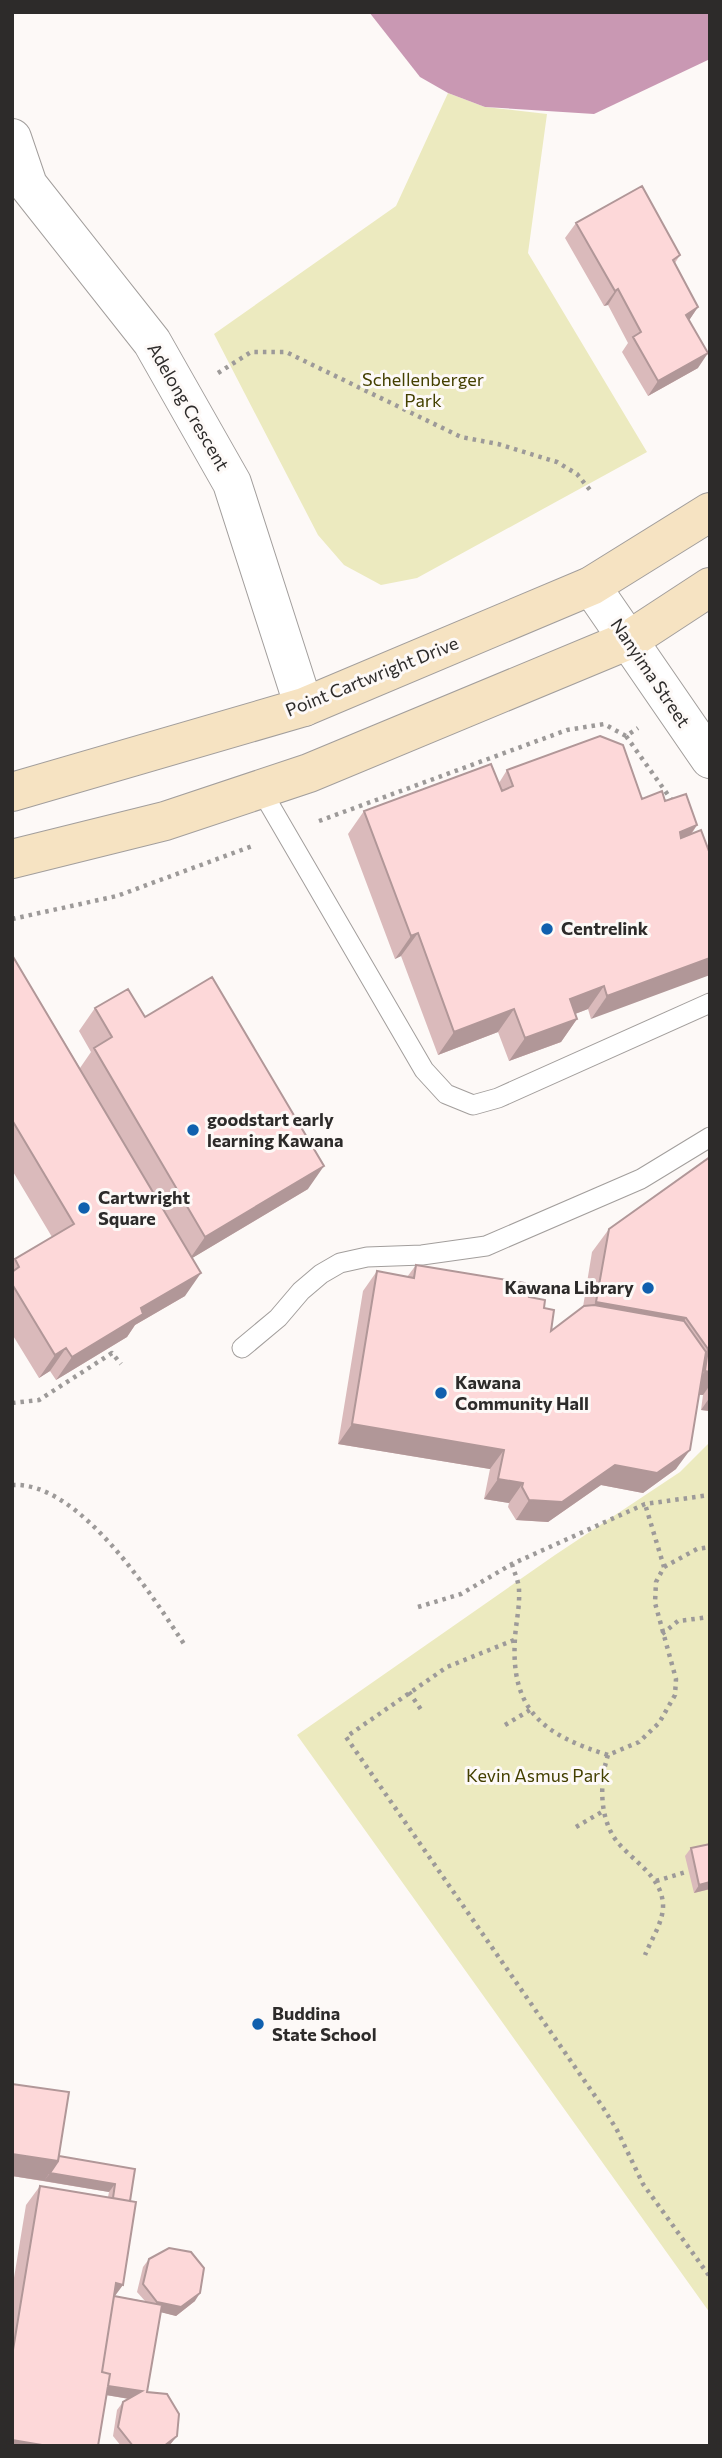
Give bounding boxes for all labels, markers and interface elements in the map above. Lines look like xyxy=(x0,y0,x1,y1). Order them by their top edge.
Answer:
street label: Adelong Crescent xyxy=(143,339,234,474)
park label: Schellenberger Park xyxy=(362,368,484,411)
street label: Nanyima Street xyxy=(606,614,695,731)
street label: Point Cartwright Drive xyxy=(282,631,461,721)
place label: Centrelink xyxy=(561,917,649,939)
marker: Centrelink xyxy=(539,921,555,937)
place label: goodstart early learning Kawana xyxy=(207,1108,343,1151)
marker: goodstart early learning Kawana xyxy=(185,1122,201,1138)
place label: Cartwright Square xyxy=(98,1186,191,1229)
marker: Cartwright Square xyxy=(76,1200,92,1216)
place label: Kawana Library xyxy=(504,1276,634,1298)
marker: Kawana Library xyxy=(640,1280,656,1296)
place label: Kawana Community Hall xyxy=(455,1371,589,1414)
marker: Kawana Community Hall xyxy=(433,1385,449,1401)
park label: Kevin Asmus Park xyxy=(466,1764,610,1786)
place label: Buddina State School xyxy=(272,2002,377,2045)
marker: Buddina State School xyxy=(250,2016,266,2032)

